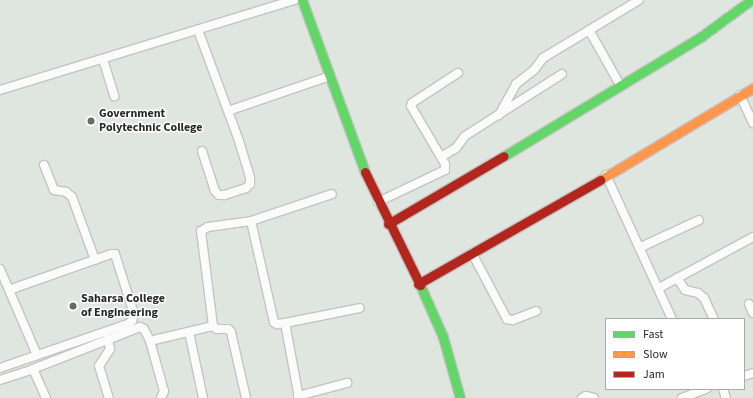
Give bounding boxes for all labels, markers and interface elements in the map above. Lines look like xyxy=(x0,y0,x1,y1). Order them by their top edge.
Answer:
place label: Government Polytechnic College xyxy=(99,107,203,135)
marker: Government Polytechnic College xyxy=(86,116,96,126)
place label: Saharsa College of Engineering xyxy=(81,292,165,320)
marker: Saharsa College of Engineering xyxy=(68,301,78,311)
legend xyxy=(605,318,745,390)
text: Fast xyxy=(643,326,663,343)
text: Slow xyxy=(643,346,668,363)
text: Jam xyxy=(643,366,665,383)

